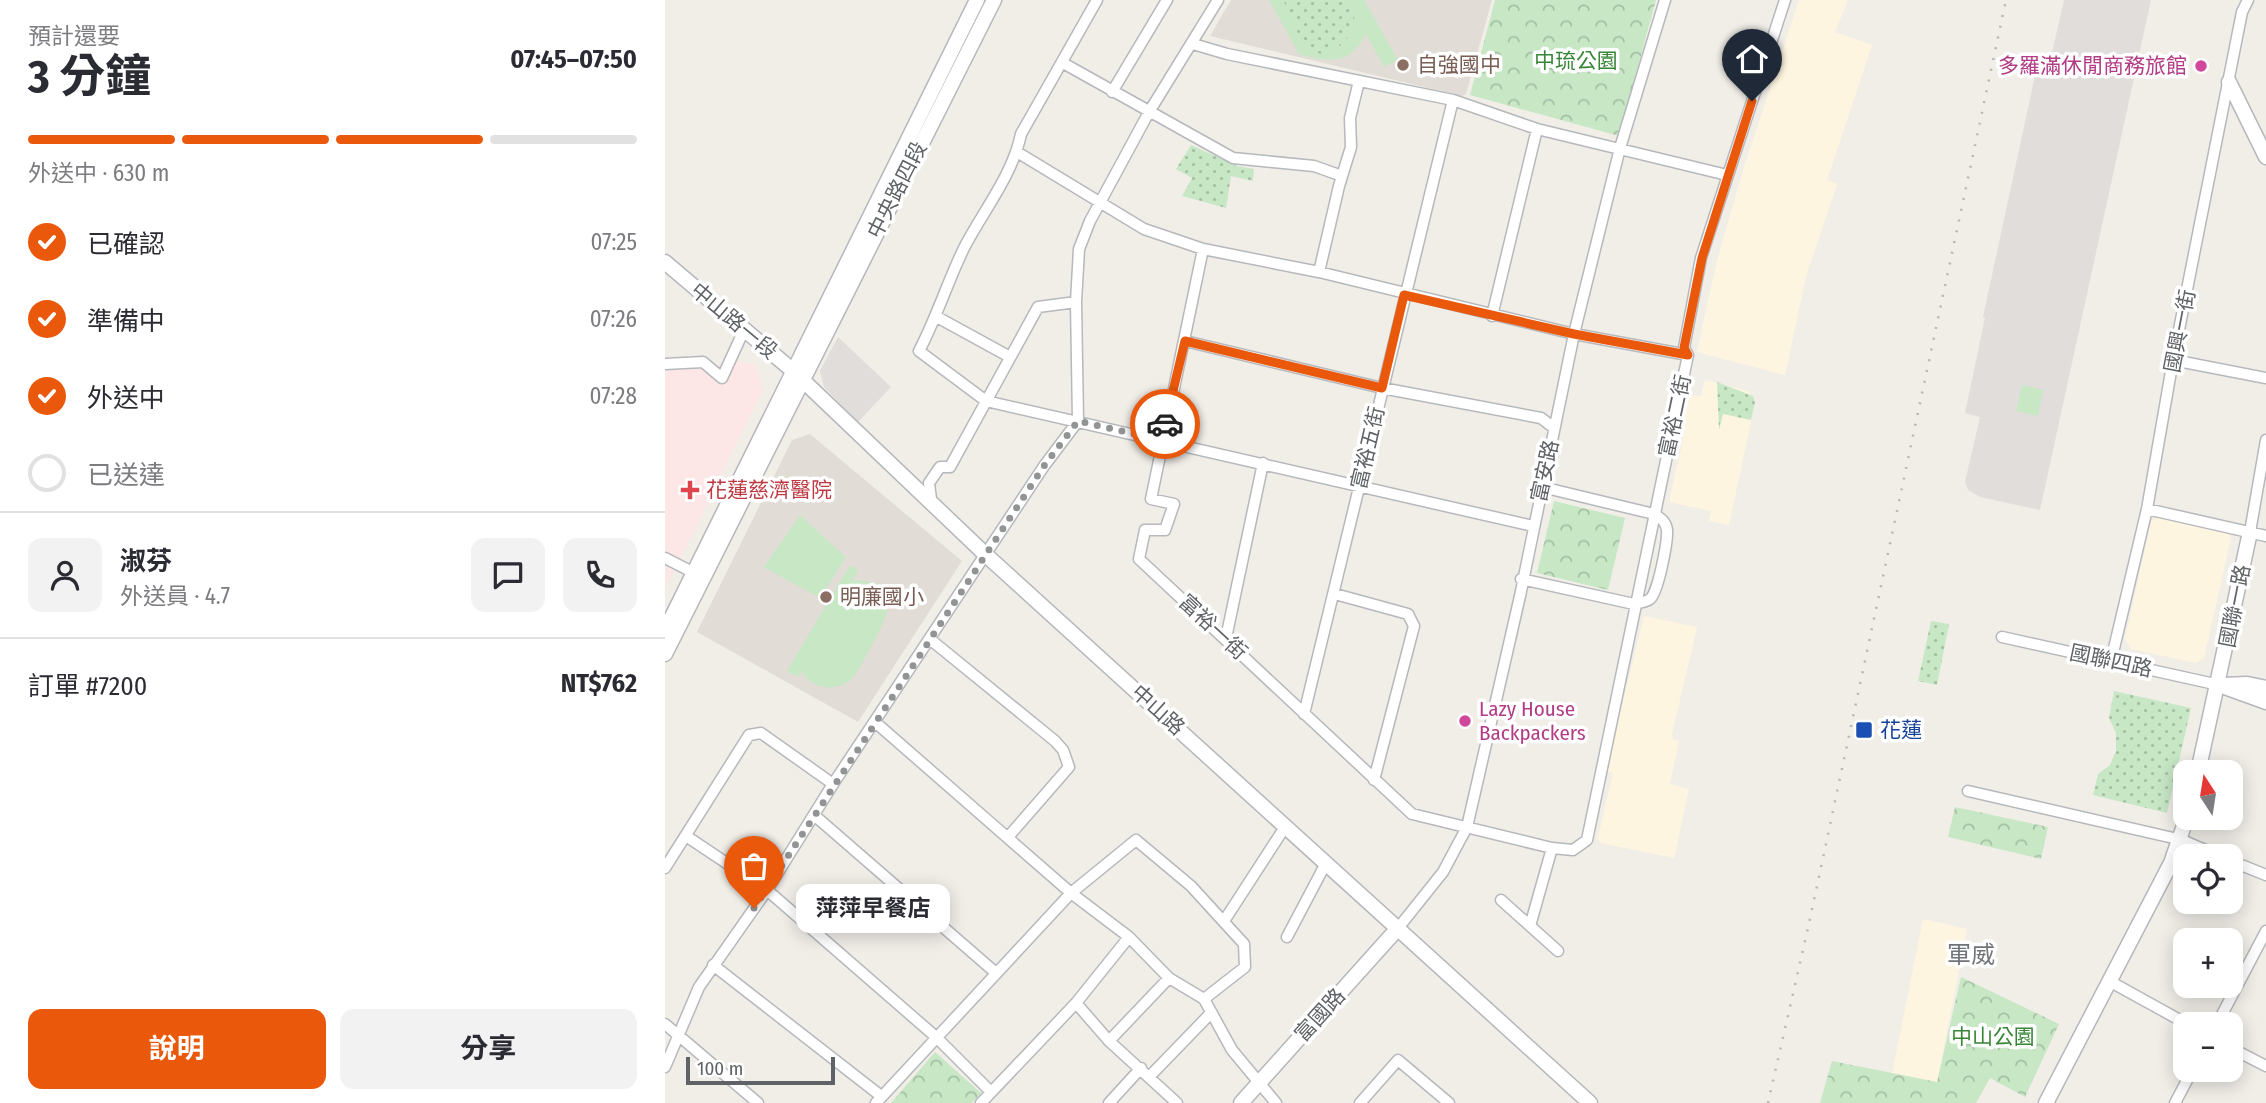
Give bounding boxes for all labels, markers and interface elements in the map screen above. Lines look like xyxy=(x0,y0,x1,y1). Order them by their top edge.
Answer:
text: 預計還要 xyxy=(28,22,120,50)
pin xyxy=(1722,29,1782,101)
icon: home xyxy=(1733,40,1771,78)
text: 07:45–07:50 xyxy=(510,44,637,75)
park label: 中琉公園 xyxy=(1534,48,1618,74)
text: 3 分鐘 xyxy=(28,49,151,104)
place label: 自強國中 xyxy=(1417,52,1501,78)
place label: 多羅滿休閒商務旅館 xyxy=(1998,53,2187,79)
marker: 自強國中 xyxy=(1395,57,1411,73)
marker: 多羅滿休閒商務旅館 xyxy=(2193,58,2209,74)
street label: 中央路四段 xyxy=(862,137,932,243)
text: 外送中 · 630 m xyxy=(28,159,169,187)
icon: check xyxy=(28,223,66,261)
text: 07:25 xyxy=(591,228,637,256)
text: 已確認 xyxy=(87,229,165,260)
street label: 中山路一段 xyxy=(685,277,783,365)
street label: 國興一街 xyxy=(2159,287,2201,375)
icon: check xyxy=(28,300,66,338)
text: 07:26 xyxy=(590,305,637,333)
text: 準備中 xyxy=(87,306,165,337)
street label: 富裕二街 xyxy=(1654,372,1696,460)
icon: check xyxy=(28,377,66,415)
text: 07:28 xyxy=(590,382,637,410)
text: 外送中 xyxy=(87,383,165,414)
courier xyxy=(1130,389,1200,459)
street label: 富裕五街 xyxy=(1346,404,1390,492)
icon: car xyxy=(1146,405,1184,443)
street label: 富安路 xyxy=(1526,437,1564,505)
text: 已送達 xyxy=(87,460,165,491)
place label: 花蓮慈濟醫院 xyxy=(706,477,832,503)
marker: 花蓮慈濟醫院 xyxy=(680,480,700,500)
button: person xyxy=(28,538,102,612)
button: chat xyxy=(471,538,545,612)
button: phone xyxy=(563,538,637,612)
text: 淑芬 xyxy=(120,546,172,577)
street label: 國聯一路 xyxy=(2214,562,2256,650)
text: 外送員 · 4.7 xyxy=(120,582,230,610)
place label: 明廉國小 xyxy=(840,584,924,610)
marker: 明廉國小 xyxy=(818,589,834,605)
street label: 富裕一街 xyxy=(1173,589,1253,665)
street label: 國聯四路 xyxy=(2067,640,2155,682)
text: NT$762 xyxy=(561,668,637,699)
text: 訂單 #7200 xyxy=(28,671,147,702)
street label: 中山路 xyxy=(1126,679,1190,741)
place label: Lazy House Backpackers xyxy=(1479,696,1586,746)
marker: Lazy House Backpackers xyxy=(1457,713,1473,729)
place label: 花蓮 xyxy=(1880,717,1922,743)
marker: 花蓮 xyxy=(1854,720,1874,740)
north arrow xyxy=(2173,760,2243,830)
map controls xyxy=(2173,760,2243,1082)
pin xyxy=(724,836,784,908)
button: locate xyxy=(2173,844,2243,914)
icon: bag xyxy=(735,847,773,885)
callout: 萍萍早餐店 xyxy=(796,884,950,932)
text: 萍萍早餐店 xyxy=(816,894,931,922)
button: + xyxy=(2173,928,2243,998)
district label: 軍威 xyxy=(1947,941,1995,969)
street label: 富國路 xyxy=(1289,983,1351,1047)
button: 說明 xyxy=(28,1009,326,1089)
button: 分享 xyxy=(340,1009,637,1089)
button: − xyxy=(2173,1012,2243,1082)
park label: 中山公園 xyxy=(1951,1024,2035,1050)
scale bar xyxy=(686,1054,835,1086)
text: 100 m xyxy=(697,1057,743,1080)

